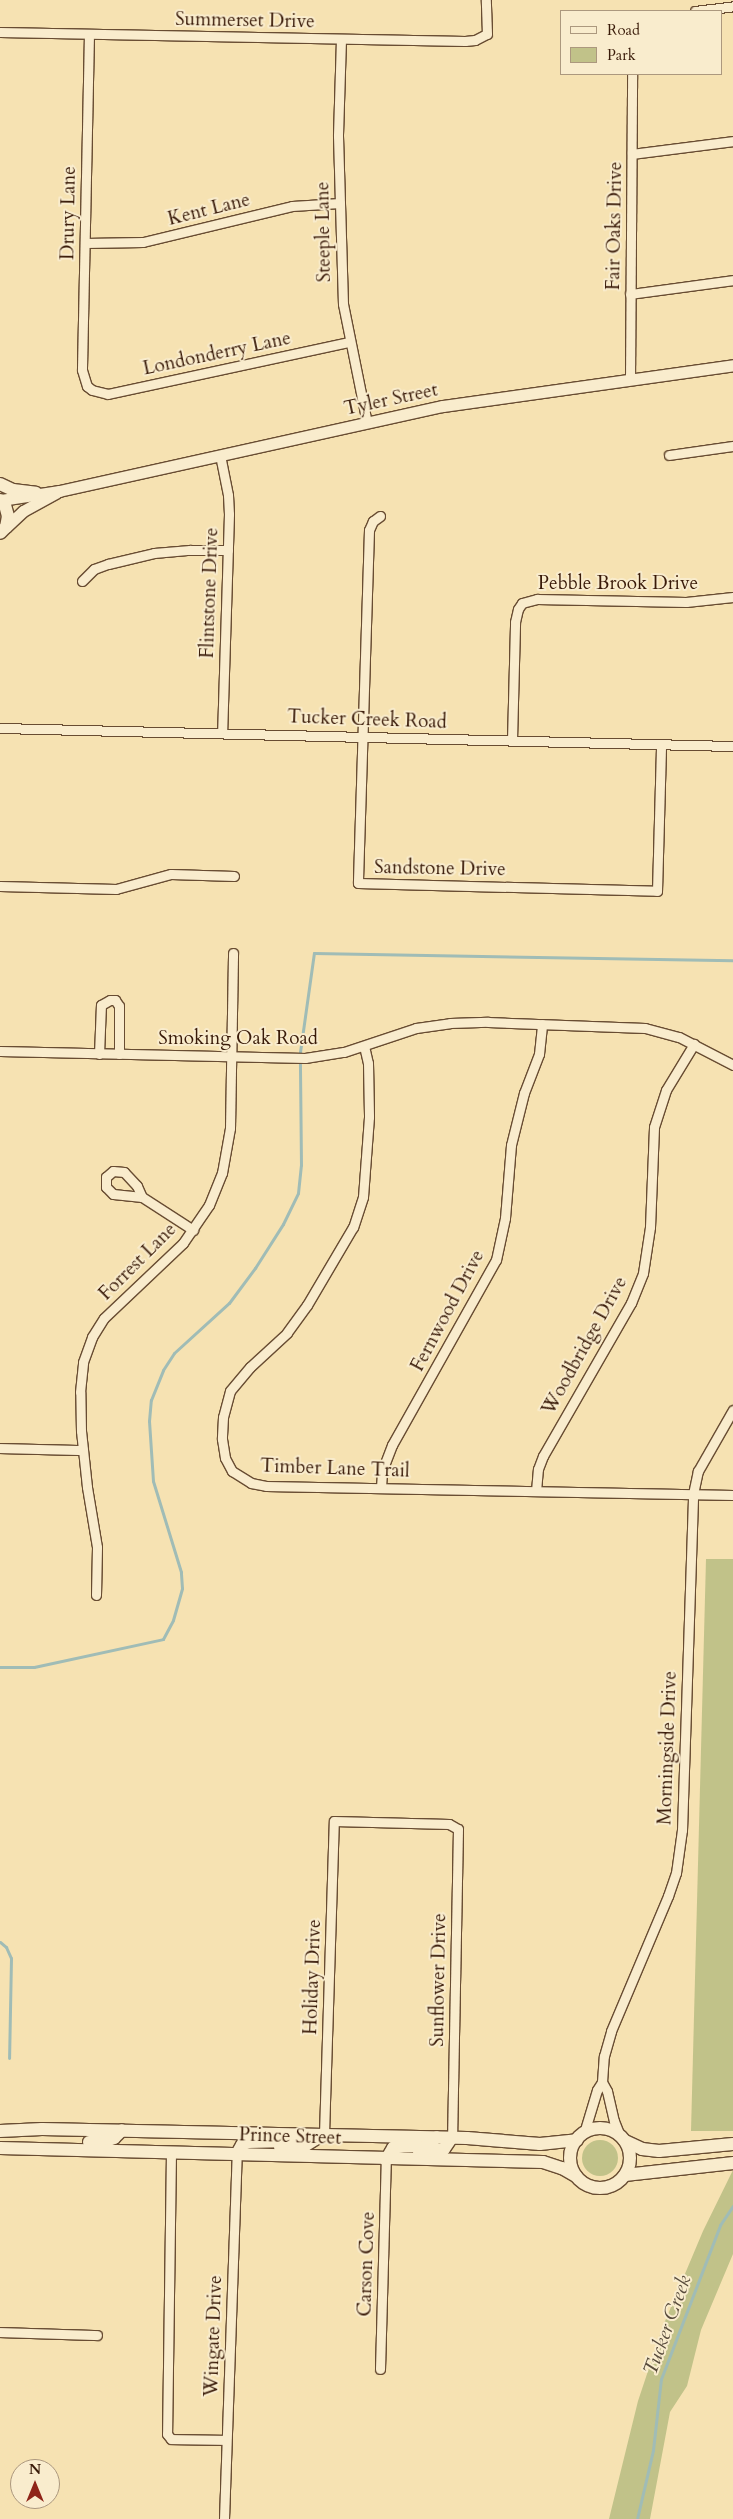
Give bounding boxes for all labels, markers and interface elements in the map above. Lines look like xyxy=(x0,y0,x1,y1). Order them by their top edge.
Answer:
street label: Summerset Drive xyxy=(175,8,315,34)
legend xyxy=(560,10,723,75)
text: Road xyxy=(607,20,640,40)
text: Park xyxy=(607,45,636,65)
street label: Fair Oaks Drive xyxy=(602,162,628,290)
street label: Drury Lane xyxy=(57,166,81,260)
street label: Steeple Lane xyxy=(312,182,336,282)
street label: Kent Lane xyxy=(166,189,252,231)
street label: Londonderry Lane xyxy=(141,327,293,381)
street label: Tyler Street xyxy=(342,379,440,421)
street label: Flintstone Drive xyxy=(196,527,224,659)
street label: Pebble Brook Drive xyxy=(538,573,698,595)
street label: Tucker Creek Road xyxy=(287,706,447,734)
street label: Sandstone Drive xyxy=(374,856,506,882)
street label: Smoking Oak Road xyxy=(158,1028,318,1050)
street label: Forrest Lane xyxy=(95,1219,181,1305)
street label: Fernwood Drive xyxy=(406,1246,490,1376)
street label: Woodbridge Drive xyxy=(538,1273,632,1419)
street label: Timber Lane Trail xyxy=(260,1455,410,1483)
street label: Morningside Drive xyxy=(654,1671,682,1825)
street label: Sunflower Drive xyxy=(426,1913,452,2047)
street label: Holiday Drive xyxy=(300,1919,326,2035)
street label: Prince Street xyxy=(238,2124,342,2150)
street label: Carson Cove xyxy=(354,2211,380,2317)
water label: Tucker Creek xyxy=(638,2272,696,2378)
street label: Wingate Drive xyxy=(200,2275,228,2397)
north arrow xyxy=(10,2459,60,2509)
text: N xyxy=(29,2460,41,2479)

